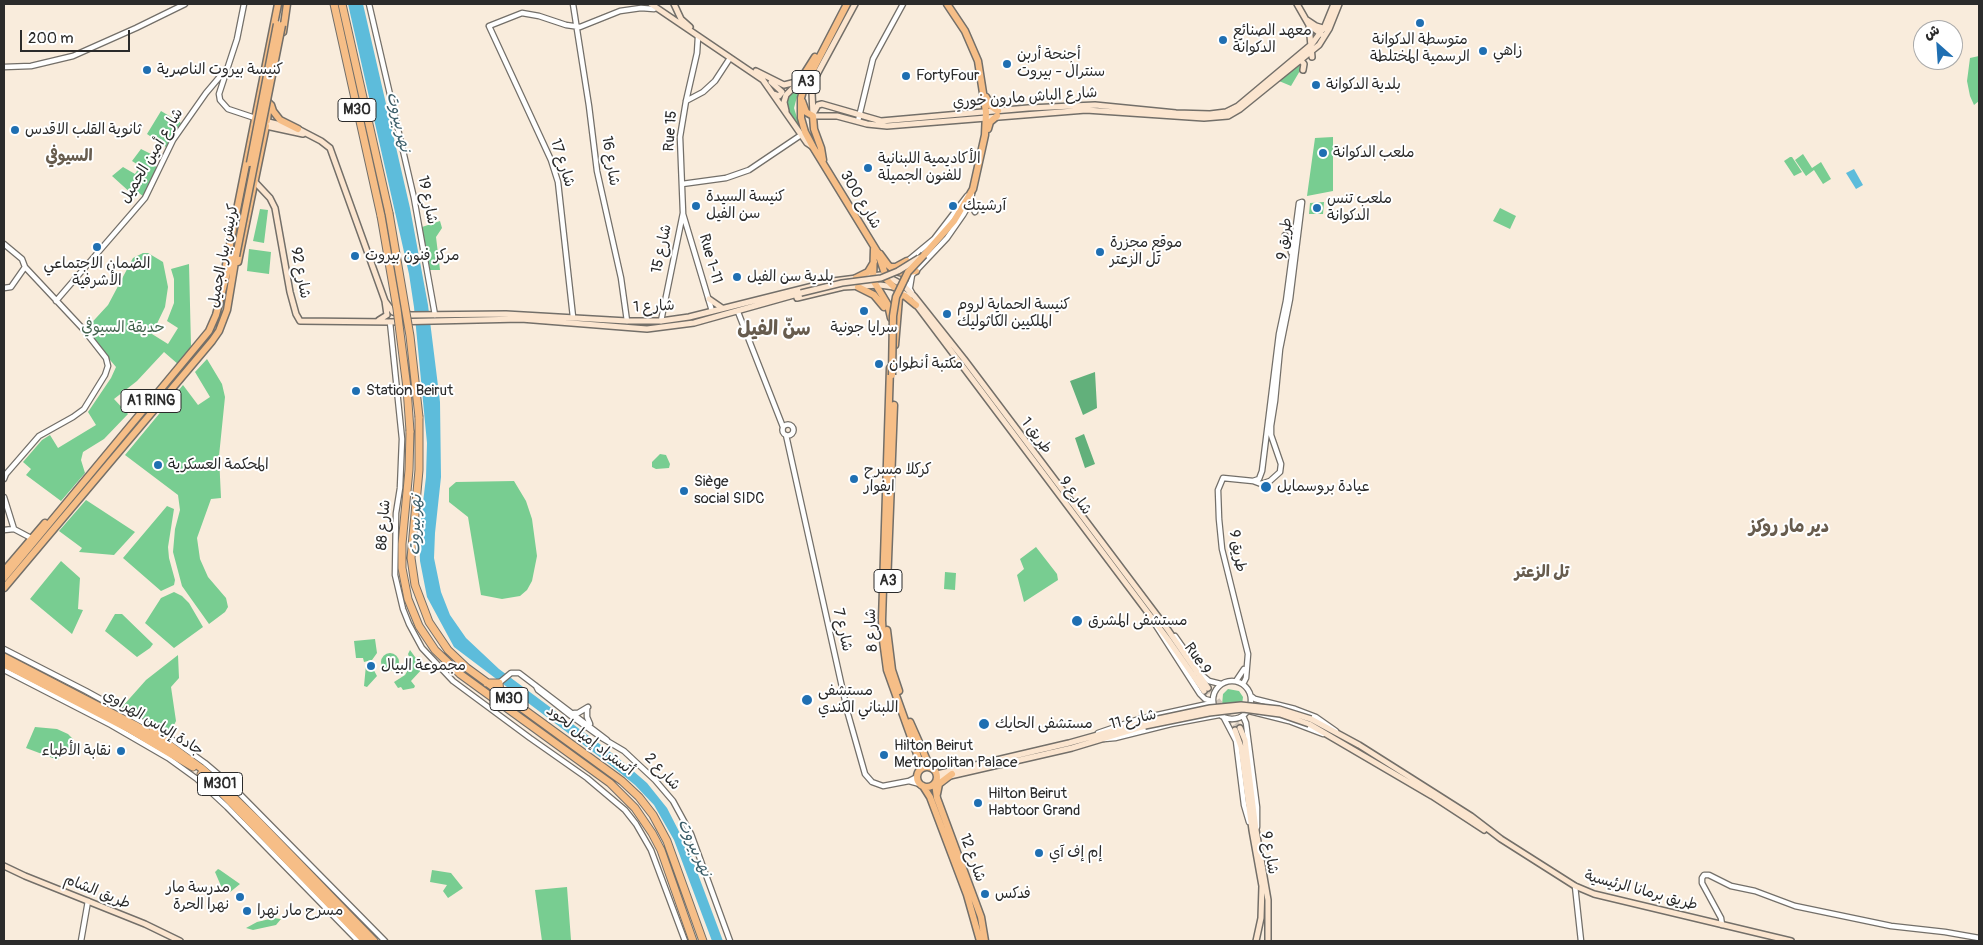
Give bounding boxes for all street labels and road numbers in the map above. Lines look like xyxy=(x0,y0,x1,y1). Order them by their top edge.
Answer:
road number: A3 xyxy=(792,70,820,94)
street label: شارع الباش مارون خوري xyxy=(952,84,1098,112)
road number: M30 xyxy=(338,98,376,122)
street label: شارع أمين الجميل xyxy=(116,105,188,207)
street label: Rue 15 xyxy=(661,110,681,152)
street label: شارع 16 xyxy=(597,135,623,187)
street label: شارع 17 xyxy=(546,137,578,189)
street label: شارع 300 xyxy=(836,168,884,232)
street label: شارع 19 xyxy=(413,174,441,226)
street label: كرنيش بيار الجميل xyxy=(205,203,243,309)
street label: 9 طريق xyxy=(1273,217,1297,261)
street label: شارع 15 xyxy=(648,223,676,275)
street label: Rue 1-11 xyxy=(694,232,726,286)
street label: شارع 92 xyxy=(286,246,314,300)
street label: شارع 1 xyxy=(633,297,675,317)
road number: A1 RING xyxy=(121,390,181,412)
street label: طريق 1 xyxy=(1017,414,1055,458)
street label: شارع 9 xyxy=(1055,473,1095,519)
street label: شارع 88 xyxy=(373,499,395,551)
street label: طريق 9 xyxy=(1224,529,1250,573)
road number: A3 xyxy=(874,570,902,592)
street label: شارع 7 xyxy=(828,607,856,653)
street label: شارع 8 xyxy=(862,608,882,652)
street label: Rue 9 xyxy=(1180,640,1214,678)
street label: جادة إلياس الهراوي xyxy=(100,686,206,760)
road number: M30 xyxy=(490,688,528,711)
street label: أتستراد إميل لحود xyxy=(542,702,638,780)
street label: شارع 11 xyxy=(1108,706,1158,734)
street label: شارع 2 xyxy=(640,750,684,794)
road number: M301 xyxy=(198,772,242,796)
street label: شارع 9 xyxy=(1256,830,1282,876)
street label: شارع 12 xyxy=(955,831,989,885)
street label: طريق برمانا الرئيسية xyxy=(1582,867,1700,915)
street label: طريق الشام xyxy=(61,871,133,913)

